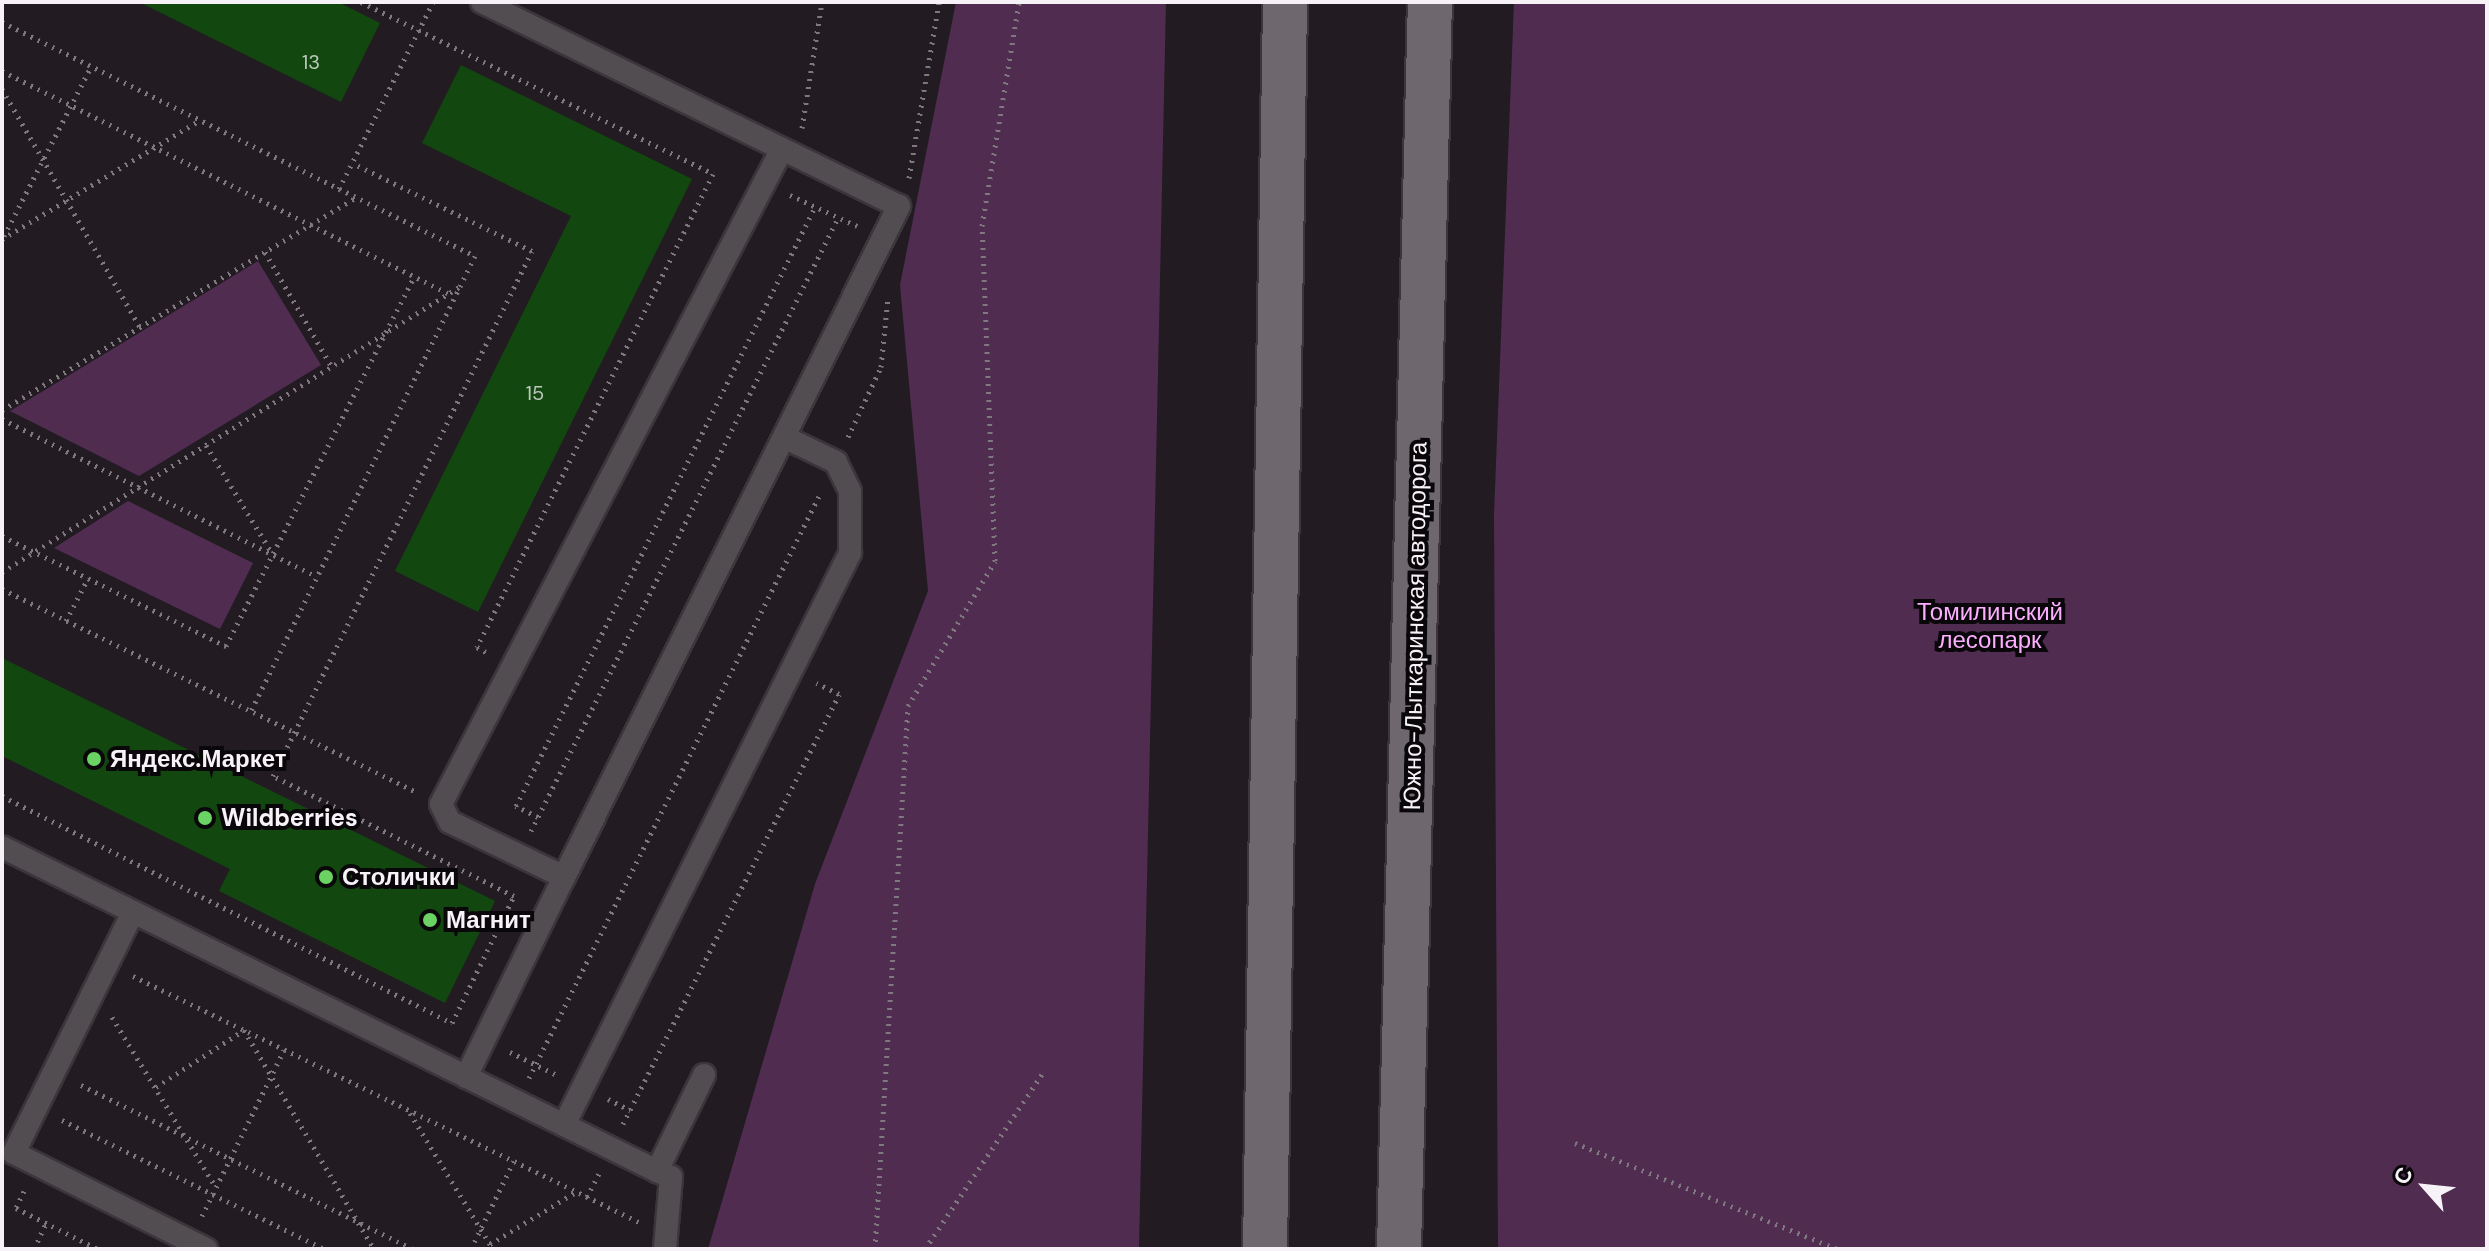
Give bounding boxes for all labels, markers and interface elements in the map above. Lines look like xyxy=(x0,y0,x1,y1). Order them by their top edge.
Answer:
house number: 13 xyxy=(302,50,320,74)
house number: 15 xyxy=(526,381,544,405)
street label: Южно-Лыткаринская автодорога xyxy=(1397,441,1433,811)
park label: Томилинский лесопарк xyxy=(1917,598,2063,654)
place label: Яндекс.Маркет xyxy=(110,745,287,773)
marker: Яндекс.Маркет xyxy=(85,750,103,768)
place label: Wildberries xyxy=(221,804,358,832)
marker: Wildberries xyxy=(196,809,214,827)
place label: Столички xyxy=(342,863,456,891)
marker: Столички xyxy=(317,868,335,886)
place label: Магнит xyxy=(446,906,531,934)
marker: Магнит xyxy=(421,911,439,929)
north arrow xyxy=(2385,1147,2465,1227)
text: С xyxy=(2387,1162,2420,1190)

